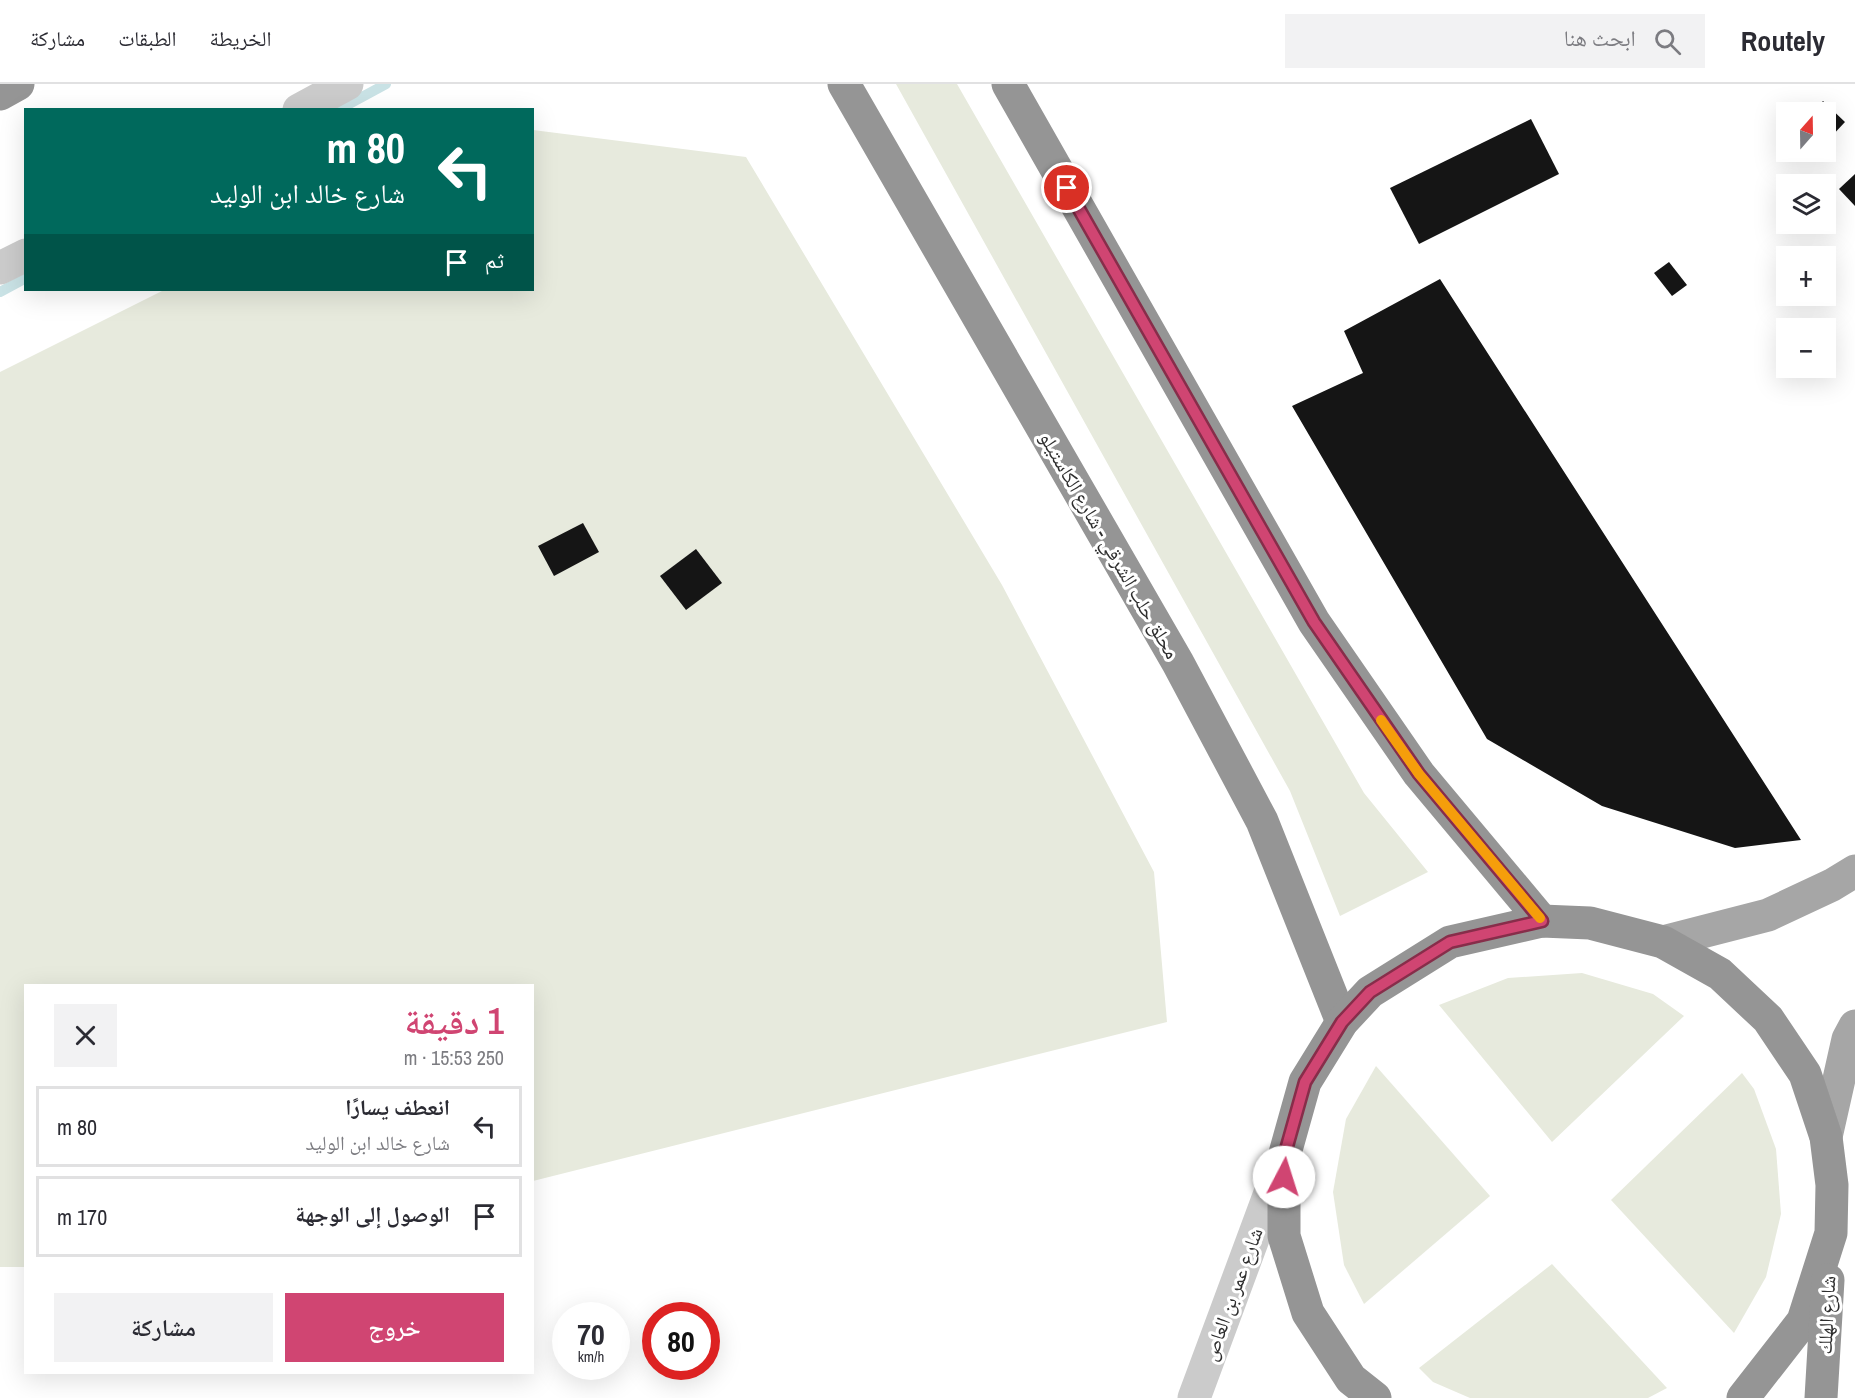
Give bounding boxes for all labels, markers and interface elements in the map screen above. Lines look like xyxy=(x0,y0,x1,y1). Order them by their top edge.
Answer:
search box xyxy=(1285,14,1705,68)
text: Routely xyxy=(1741,22,1825,60)
text: ابحث هنا xyxy=(1564,23,1636,53)
text: مشاركة xyxy=(30,24,85,53)
text: الطبقات xyxy=(118,24,177,53)
text: الخريطة xyxy=(210,24,271,53)
icon: search xyxy=(1651,25,1684,58)
north arrow xyxy=(1776,102,1836,162)
map controls xyxy=(1776,102,1836,378)
text: 80 m xyxy=(326,120,405,176)
icon: left xyxy=(426,132,504,210)
pin xyxy=(1041,162,1092,213)
icon: arrive xyxy=(1050,171,1083,204)
button: layers xyxy=(1776,174,1836,234)
text: شارع خالد ابن الوليد xyxy=(210,175,405,211)
text: ثم xyxy=(485,245,504,275)
icon: arrive xyxy=(440,246,473,279)
button: + xyxy=(1776,246,1836,306)
button: − xyxy=(1776,318,1836,378)
street label: محلق حلب الشرقي - شارع الكاستيلو xyxy=(1031,427,1186,665)
text: 1 دقيقة xyxy=(405,997,504,1045)
button: close xyxy=(54,1004,117,1067)
text: 250 m · 15:53 xyxy=(404,1044,504,1071)
text: انعطف يسارًا xyxy=(345,1092,450,1122)
icon: left xyxy=(468,1110,501,1143)
text: 80 m xyxy=(57,1112,97,1142)
text: شارع خالد ابن الوليد xyxy=(306,1129,450,1156)
position arrow xyxy=(1252,1145,1316,1209)
text: الوصول إلى الوجهة xyxy=(295,1199,450,1229)
icon: arrive xyxy=(468,1200,501,1233)
text: 170 m xyxy=(57,1202,107,1232)
street label: شارع عمر بن العاص xyxy=(1195,1224,1269,1364)
street label: شارع الهلك xyxy=(1810,1275,1842,1355)
button: مشاركة xyxy=(54,1293,273,1362)
button: خروج xyxy=(285,1293,504,1362)
speed limit sign: 80 xyxy=(642,1302,720,1380)
text: 70 xyxy=(577,1314,605,1354)
text: km/h xyxy=(578,1346,604,1367)

